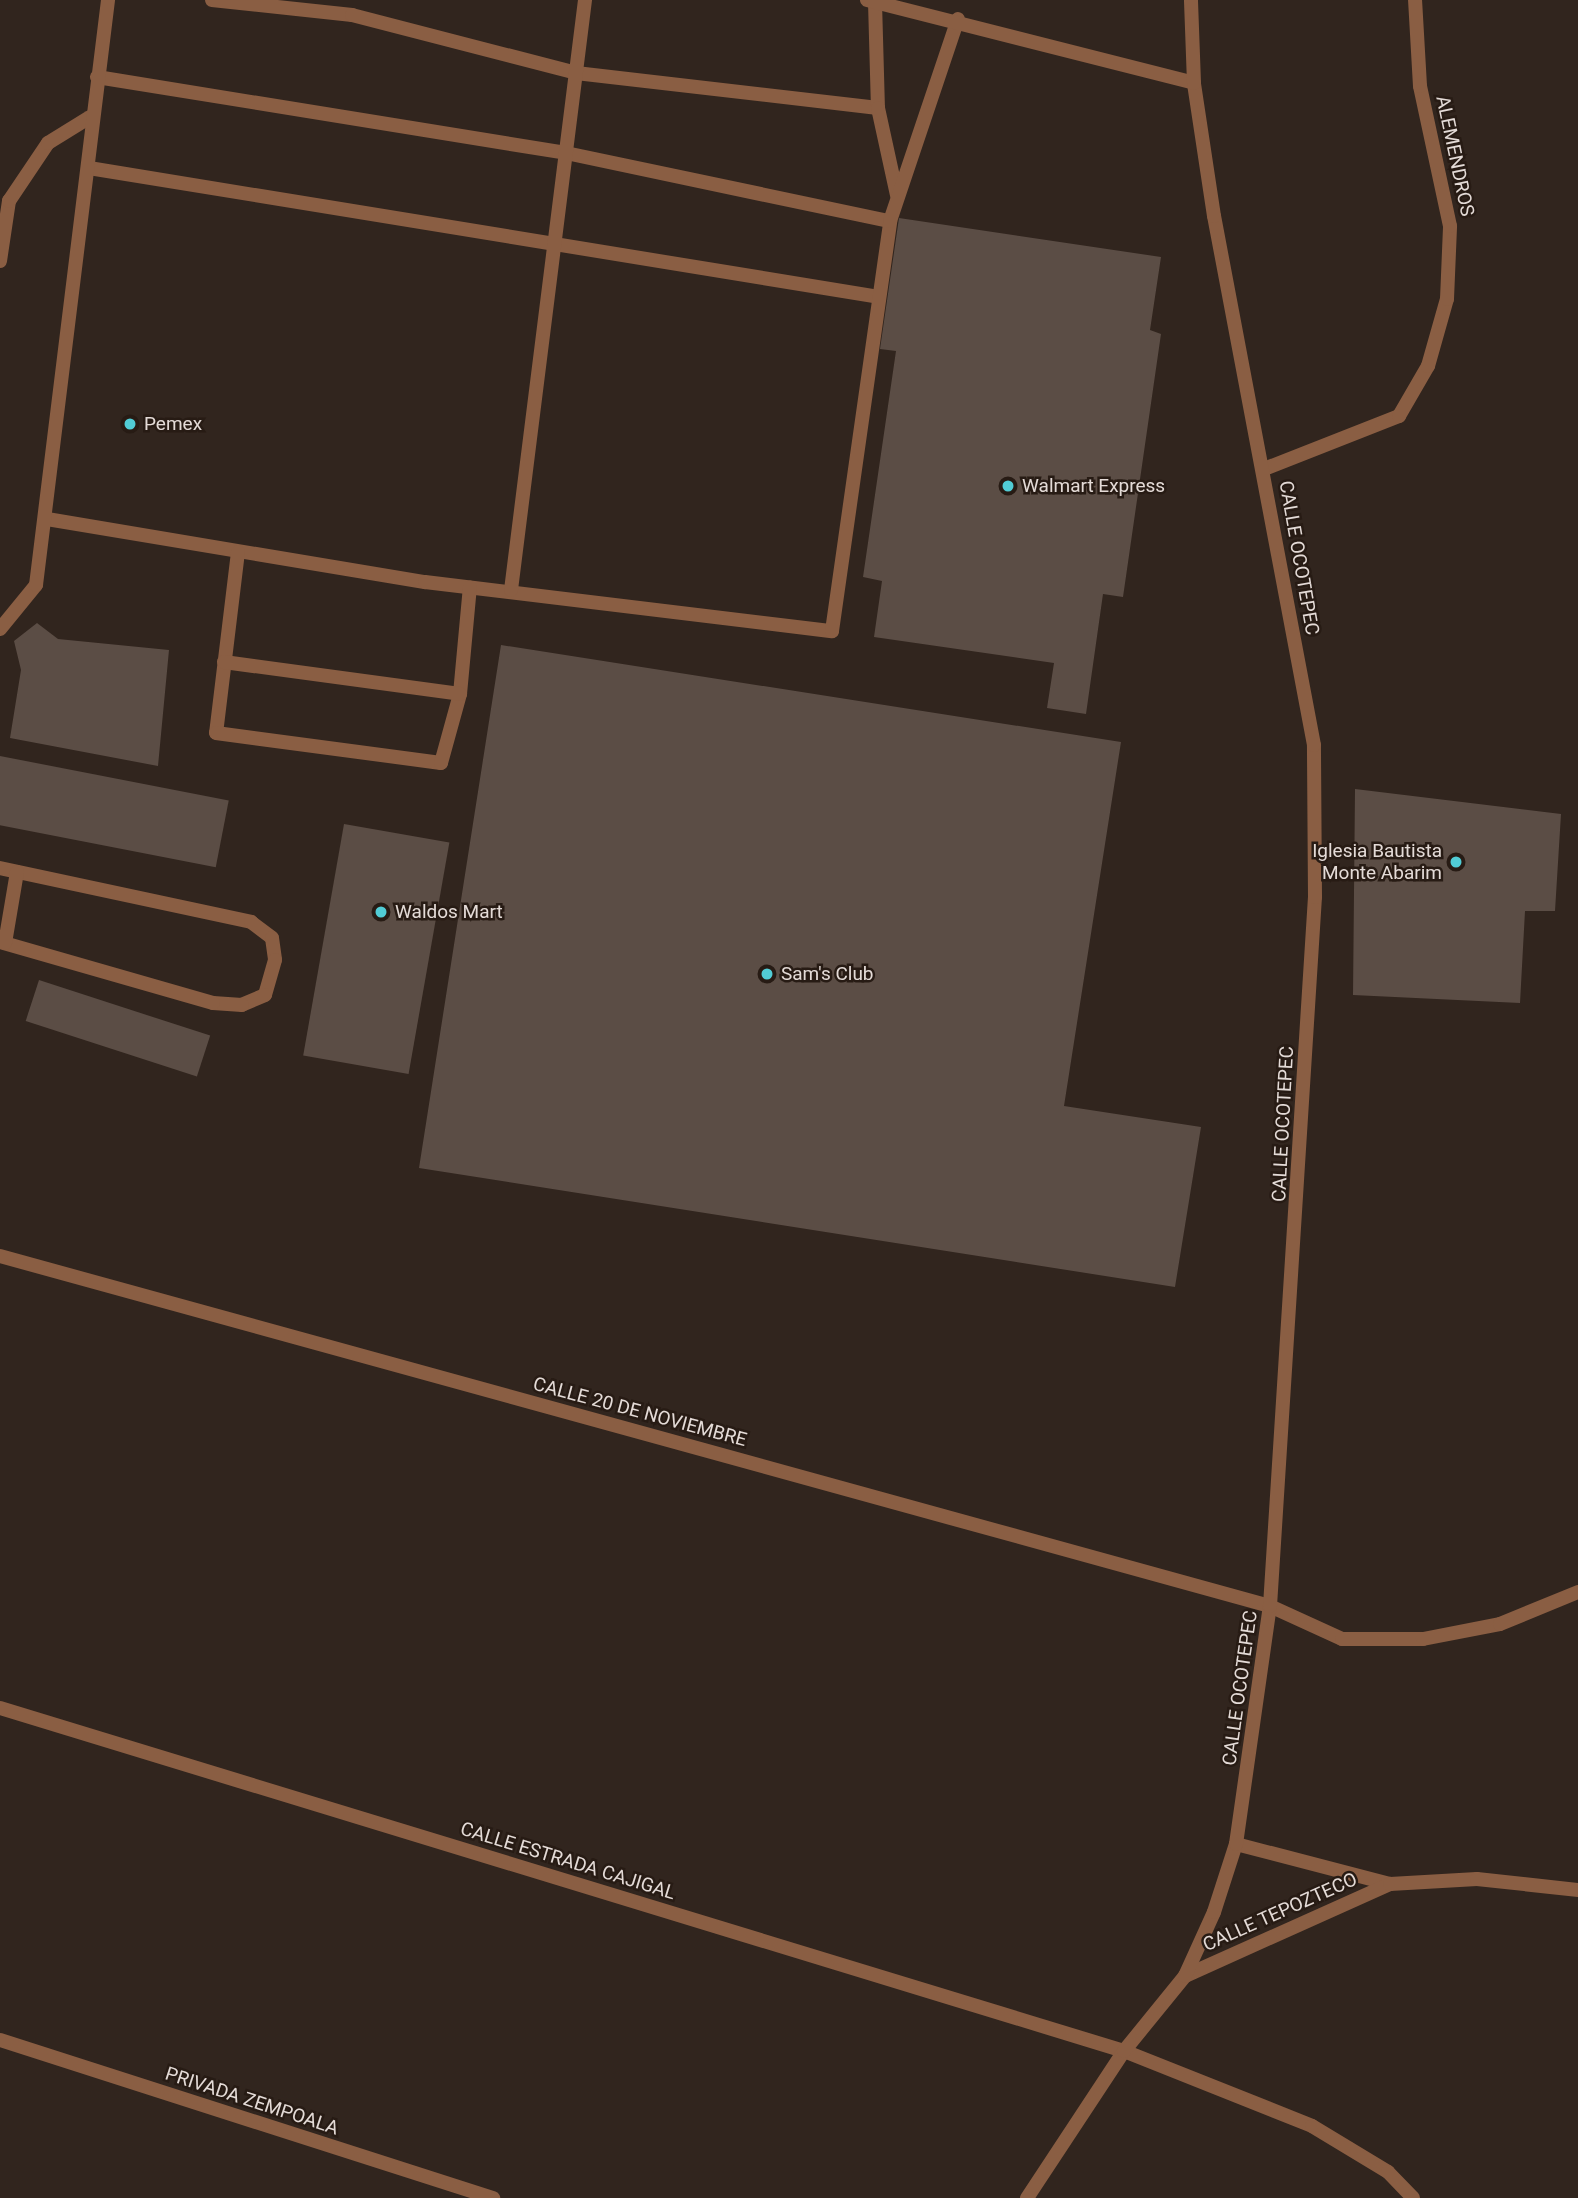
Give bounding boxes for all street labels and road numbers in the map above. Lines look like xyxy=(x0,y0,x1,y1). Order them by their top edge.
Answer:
street label: ALEMENDROS xyxy=(1431,94,1479,218)
street label: CALLE OCOTEPEC xyxy=(1274,479,1324,637)
street label: CALLE OCOTEPEC xyxy=(1268,1045,1298,1203)
street label: CALLE 20 DE NOVIEMBRE xyxy=(531,1372,749,1452)
street label: CALLE OCOTEPEC xyxy=(1218,1609,1262,1767)
street label: CALLE ESTRADA CAJIGAL xyxy=(458,1817,678,1905)
street label: CALLE TEPOZTECO xyxy=(1199,1868,1361,1956)
street label: PRIVADA ZEMPOALA xyxy=(162,2062,342,2140)

